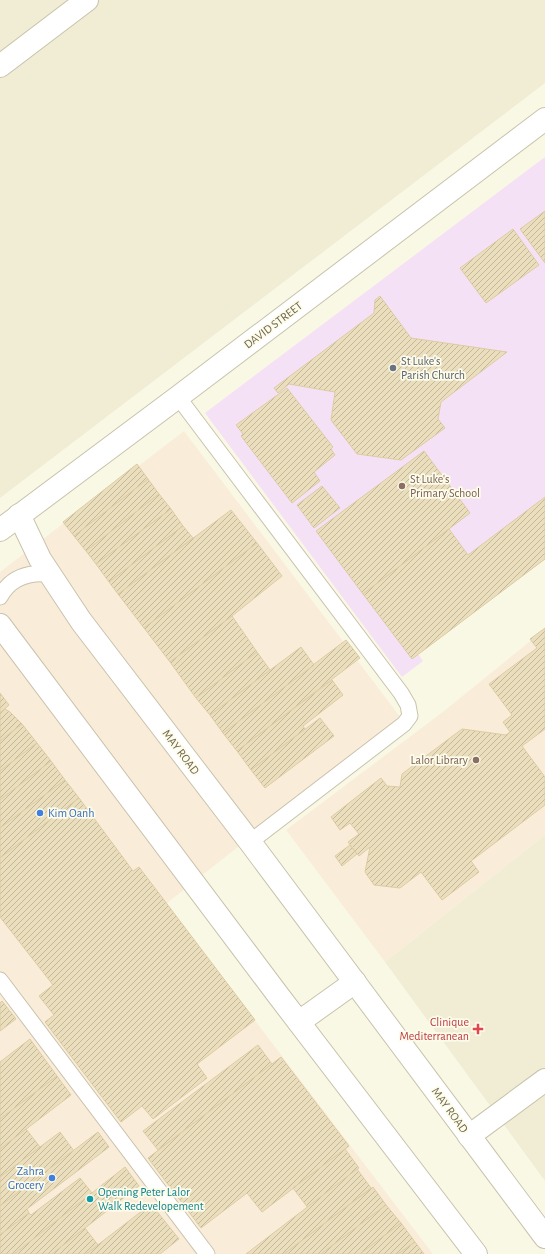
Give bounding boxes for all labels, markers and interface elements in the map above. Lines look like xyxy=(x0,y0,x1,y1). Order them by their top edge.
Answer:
street label: DAVID STREET xyxy=(242,299,304,351)
place label: St Luke's Parish Church xyxy=(401,355,465,381)
marker: St Luke's Parish Church xyxy=(388,363,398,373)
place label: St Luke's Primary School xyxy=(410,473,480,500)
marker: St Luke's Primary School xyxy=(397,481,407,491)
street label: MAY ROAD xyxy=(160,727,202,777)
place label: Lalor Library xyxy=(411,754,468,767)
marker: Lalor Library xyxy=(471,755,481,765)
place label: Kim Oanh xyxy=(48,807,95,819)
marker: Kim Oanh xyxy=(35,808,45,818)
place label: Clinique Mediterranean xyxy=(400,1016,469,1042)
marker: Clinique Mediterranean xyxy=(472,1023,484,1035)
street label: MAY ROAD xyxy=(430,1085,471,1135)
place label: Zahra Grocery xyxy=(8,1165,44,1192)
marker: Zahra Grocery xyxy=(47,1173,57,1183)
place label: Opening Peter Lalor Walk Redevelopement xyxy=(98,1186,204,1212)
marker: Opening Peter Lalor Walk Redevelopement xyxy=(85,1194,95,1204)

